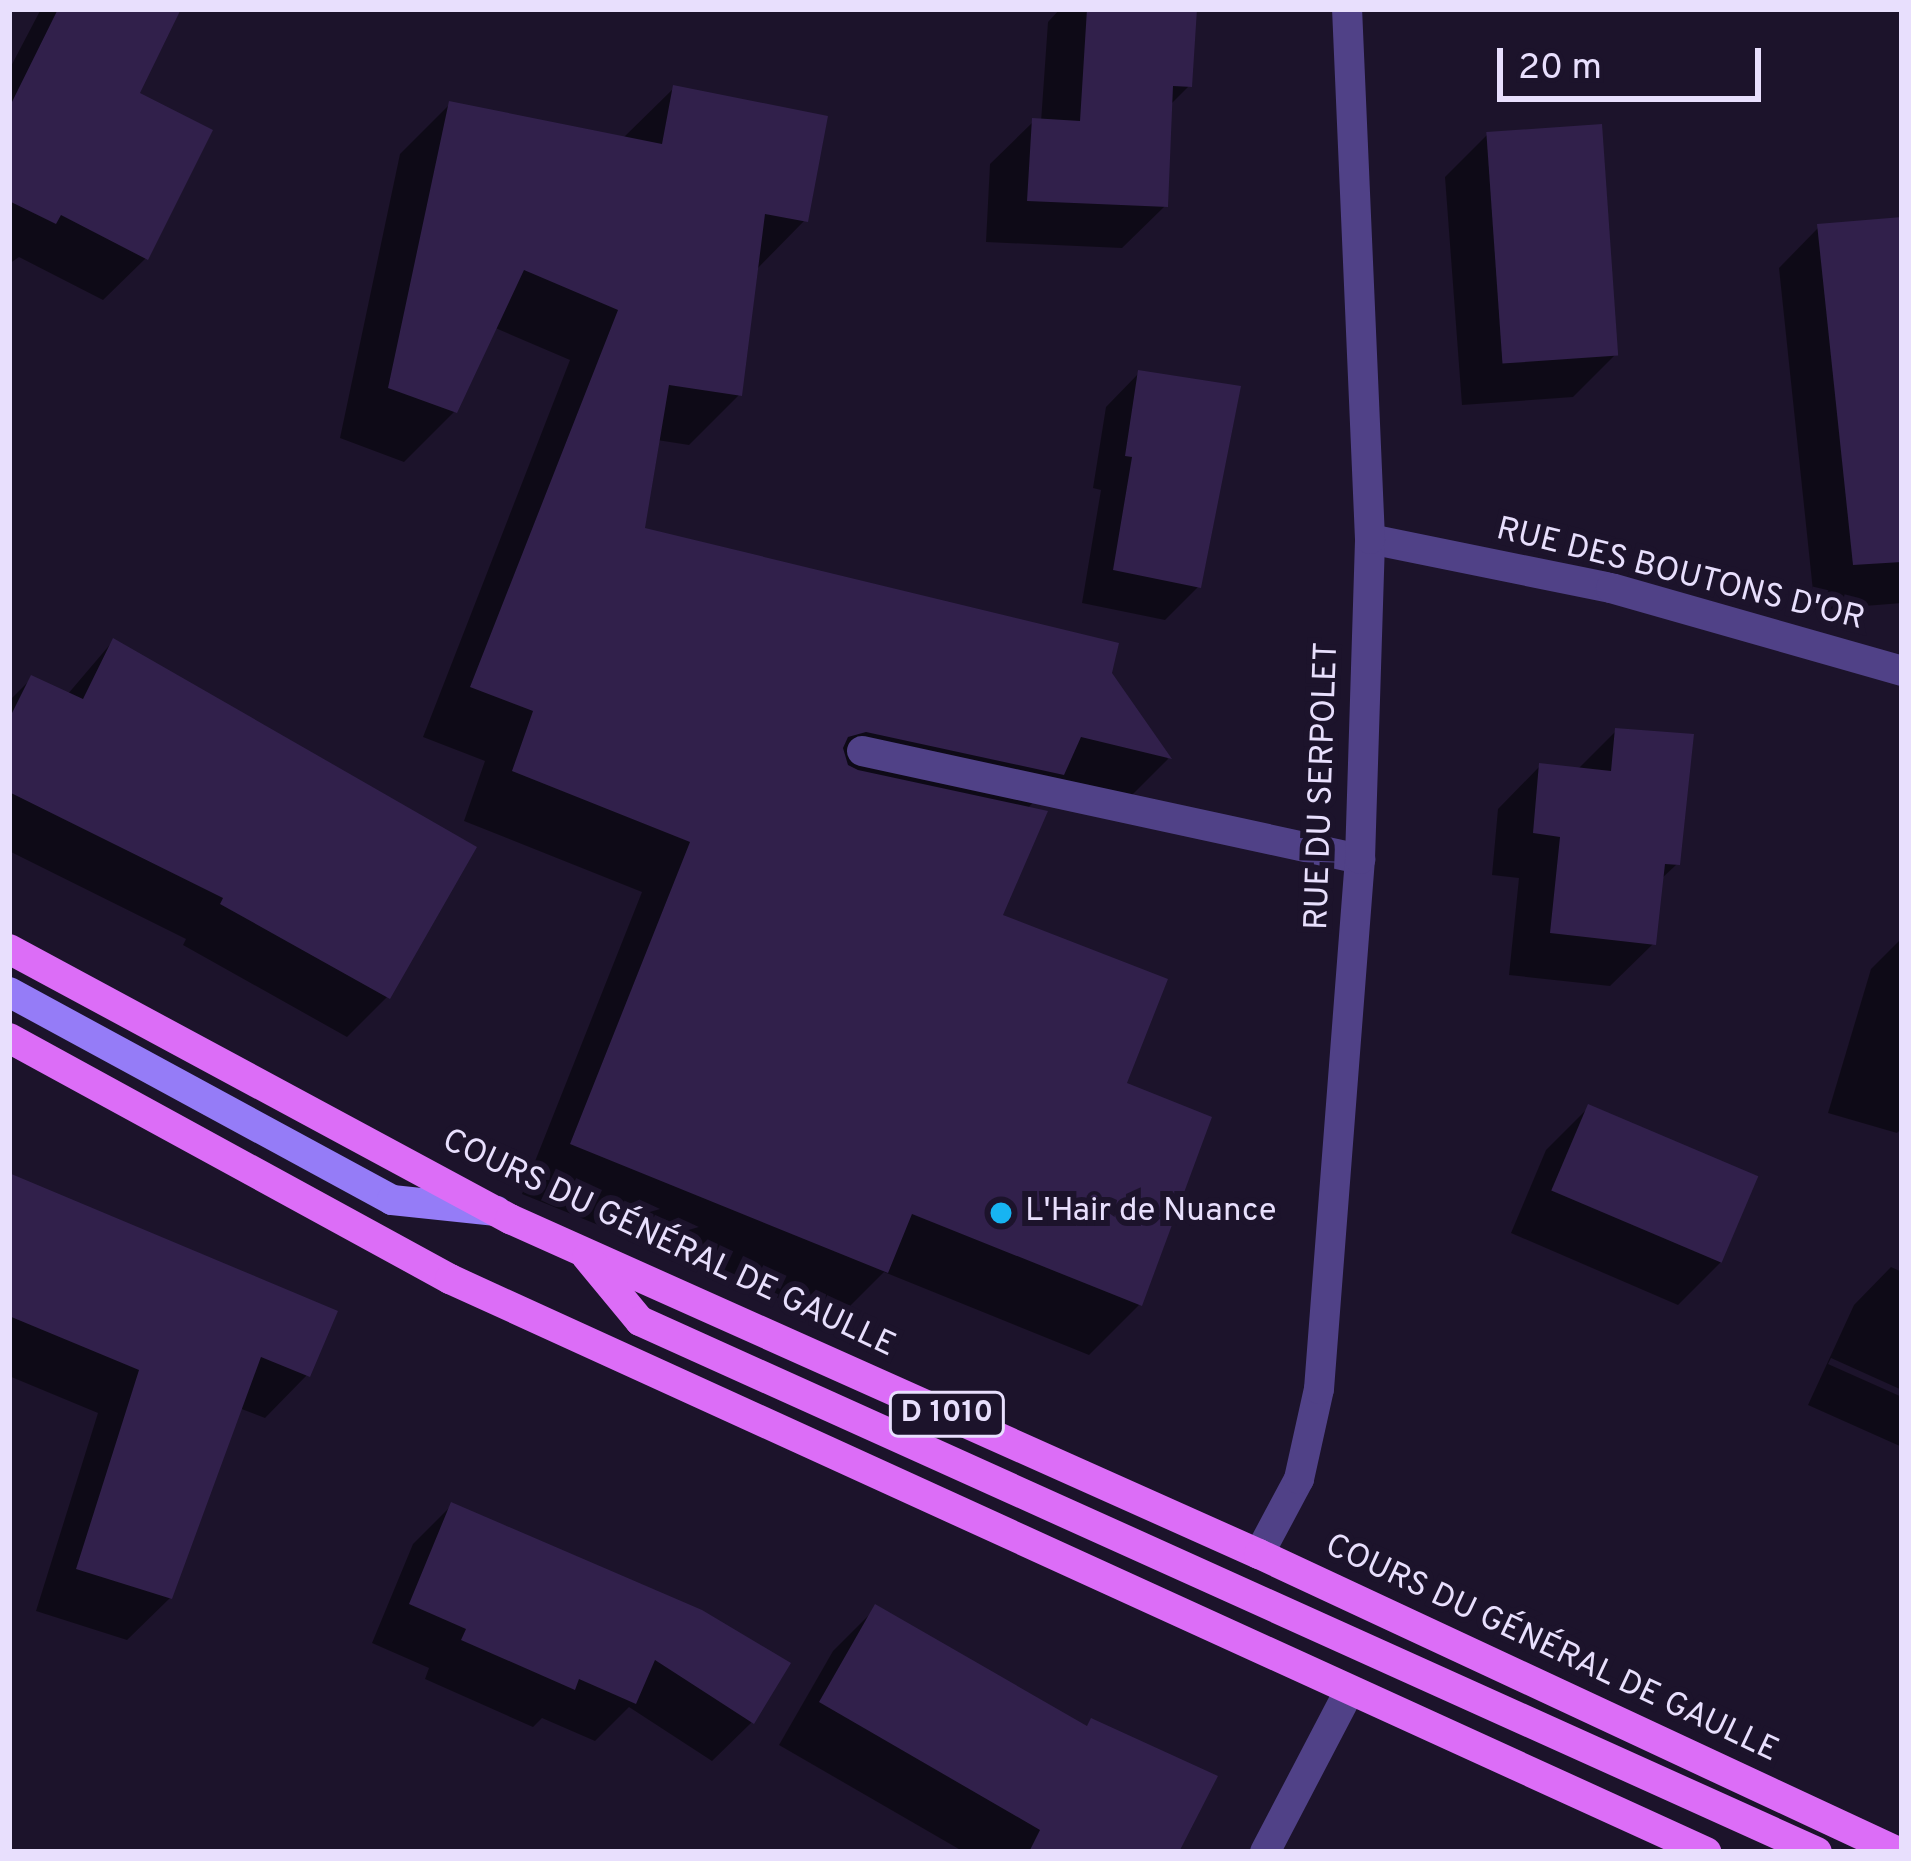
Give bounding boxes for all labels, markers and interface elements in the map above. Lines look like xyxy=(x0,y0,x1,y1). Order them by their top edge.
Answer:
scale bar xyxy=(1503,24,1767,98)
text: 20 m xyxy=(1518,46,1602,92)
street label: RUE DES BOUTONS D'OR xyxy=(1492,511,1868,641)
street label: RUE DU SERPOLET xyxy=(1299,641,1349,931)
street label: COURS DU GÉNÉRAL DE GAULLE xyxy=(435,1122,901,1368)
place label: L'Hair de Nuance xyxy=(1025,1193,1277,1233)
marker: L'Hair de Nuance xyxy=(988,1200,1014,1226)
road number: D 1010 xyxy=(887,1390,1007,1438)
street label: COURS DU GÉNÉRAL DE GAULLE xyxy=(1318,1527,1784,1773)

